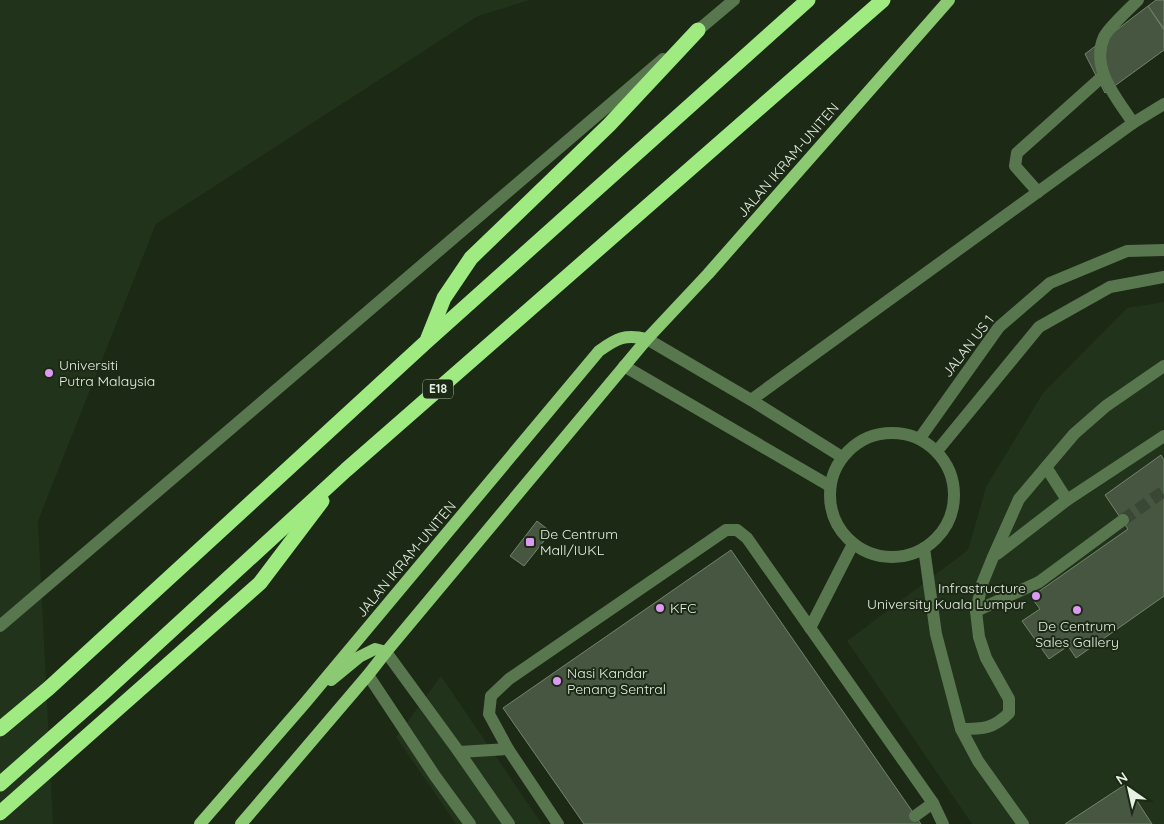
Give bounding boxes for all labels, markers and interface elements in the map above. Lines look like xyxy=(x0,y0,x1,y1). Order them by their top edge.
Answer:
street label: JALAN IKRAM-UNITEN xyxy=(733,99,843,221)
street label: JALAN US 1 xyxy=(938,311,998,381)
place label: Universiti Putra Malaysia xyxy=(59,356,155,390)
marker: Universiti Putra Malaysia xyxy=(43,367,55,379)
road number: E18 xyxy=(423,379,453,398)
street label: JALAN IKRAM-UNITEN xyxy=(352,497,460,621)
place label: De Centrum Mall/IUKL xyxy=(540,525,618,559)
marker: De Centrum Mall/IUKL xyxy=(524,536,536,548)
place label: Infrastructure University Kuala Lumpur xyxy=(867,579,1027,613)
marker: Infrastructure University Kuala Lumpur xyxy=(1030,590,1042,602)
place label: KFC xyxy=(670,599,696,617)
marker: KFC xyxy=(654,602,666,614)
marker: De Centrum Sales Gallery xyxy=(1071,604,1083,616)
place label: De Centrum Sales Gallery xyxy=(1035,617,1119,651)
place label: Nasi Kandar Penang Sentral xyxy=(567,664,666,698)
marker: Nasi Kandar Penang Sentral xyxy=(551,675,563,687)
north arrow xyxy=(1104,764,1154,814)
text: N xyxy=(1112,768,1131,789)

